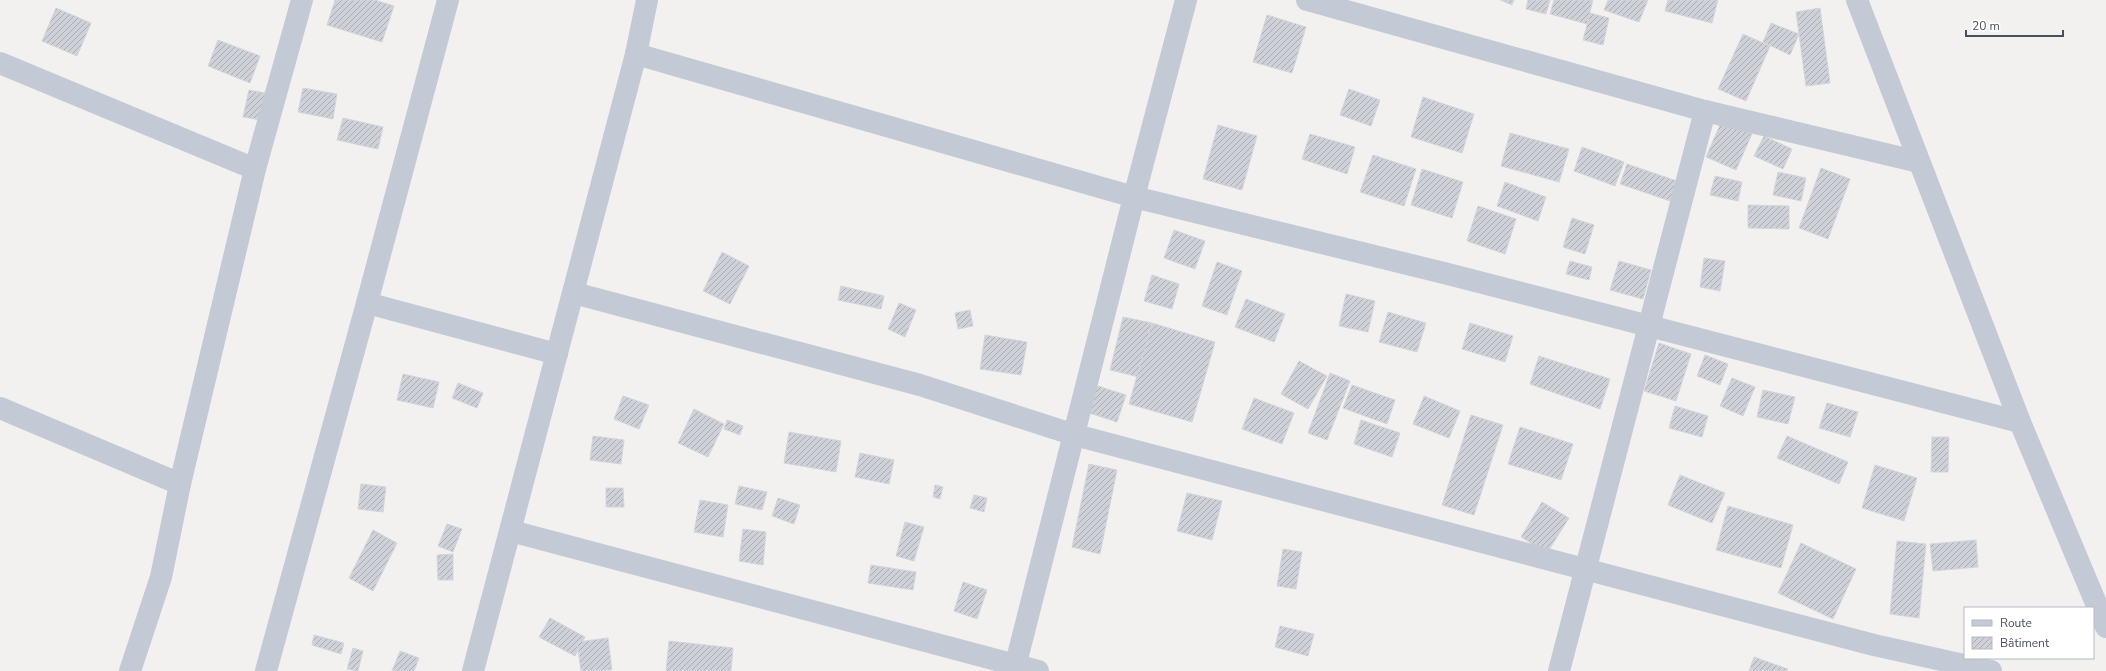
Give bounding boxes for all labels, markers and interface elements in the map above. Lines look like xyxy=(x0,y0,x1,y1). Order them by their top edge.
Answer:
scale bar xyxy=(1966,12,2063,38)
text: 20 m xyxy=(1972,18,2000,34)
legend xyxy=(1964,607,2094,659)
text: Route xyxy=(2000,615,2032,631)
text: Bâtiment xyxy=(2000,635,2050,651)

